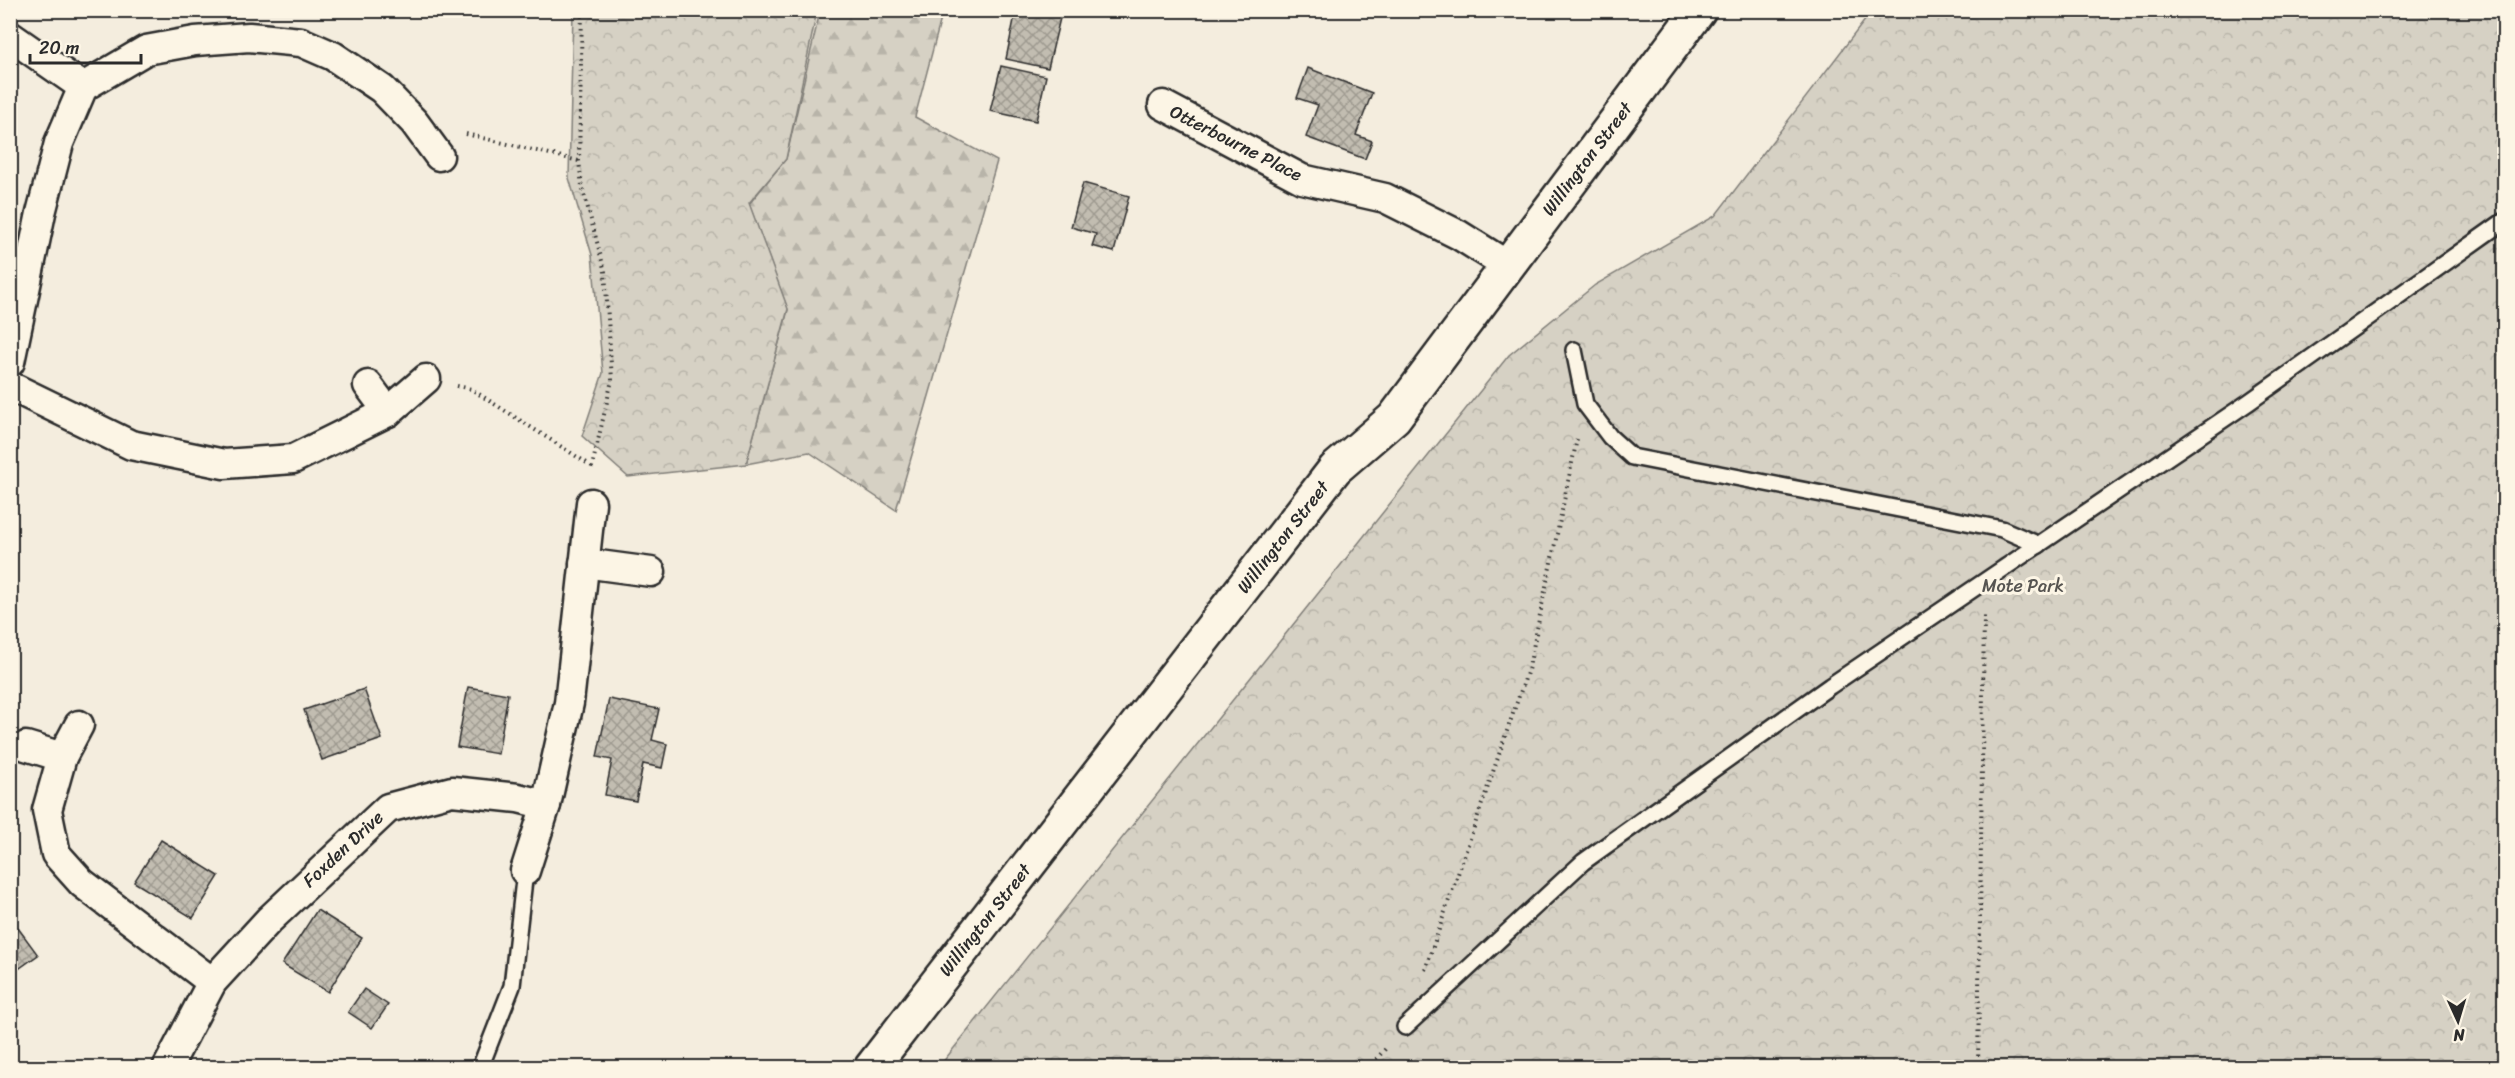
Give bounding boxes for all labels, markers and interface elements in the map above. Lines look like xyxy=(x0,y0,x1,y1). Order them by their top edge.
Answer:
scale bar xyxy=(30,27,141,65)
text: 20 m xyxy=(39,32,79,64)
street label: Willington Street xyxy=(1533,94,1641,223)
street label: Otterbourne Place xyxy=(1164,96,1308,190)
street label: Willington Street xyxy=(1228,473,1338,601)
park label: Mote Park xyxy=(1982,570,2064,602)
street label: Foxden Drive xyxy=(295,802,391,896)
street label: Willington Street xyxy=(930,856,1040,984)
north arrow xyxy=(2428,991,2488,1051)
text: N xyxy=(2452,1021,2467,1050)

